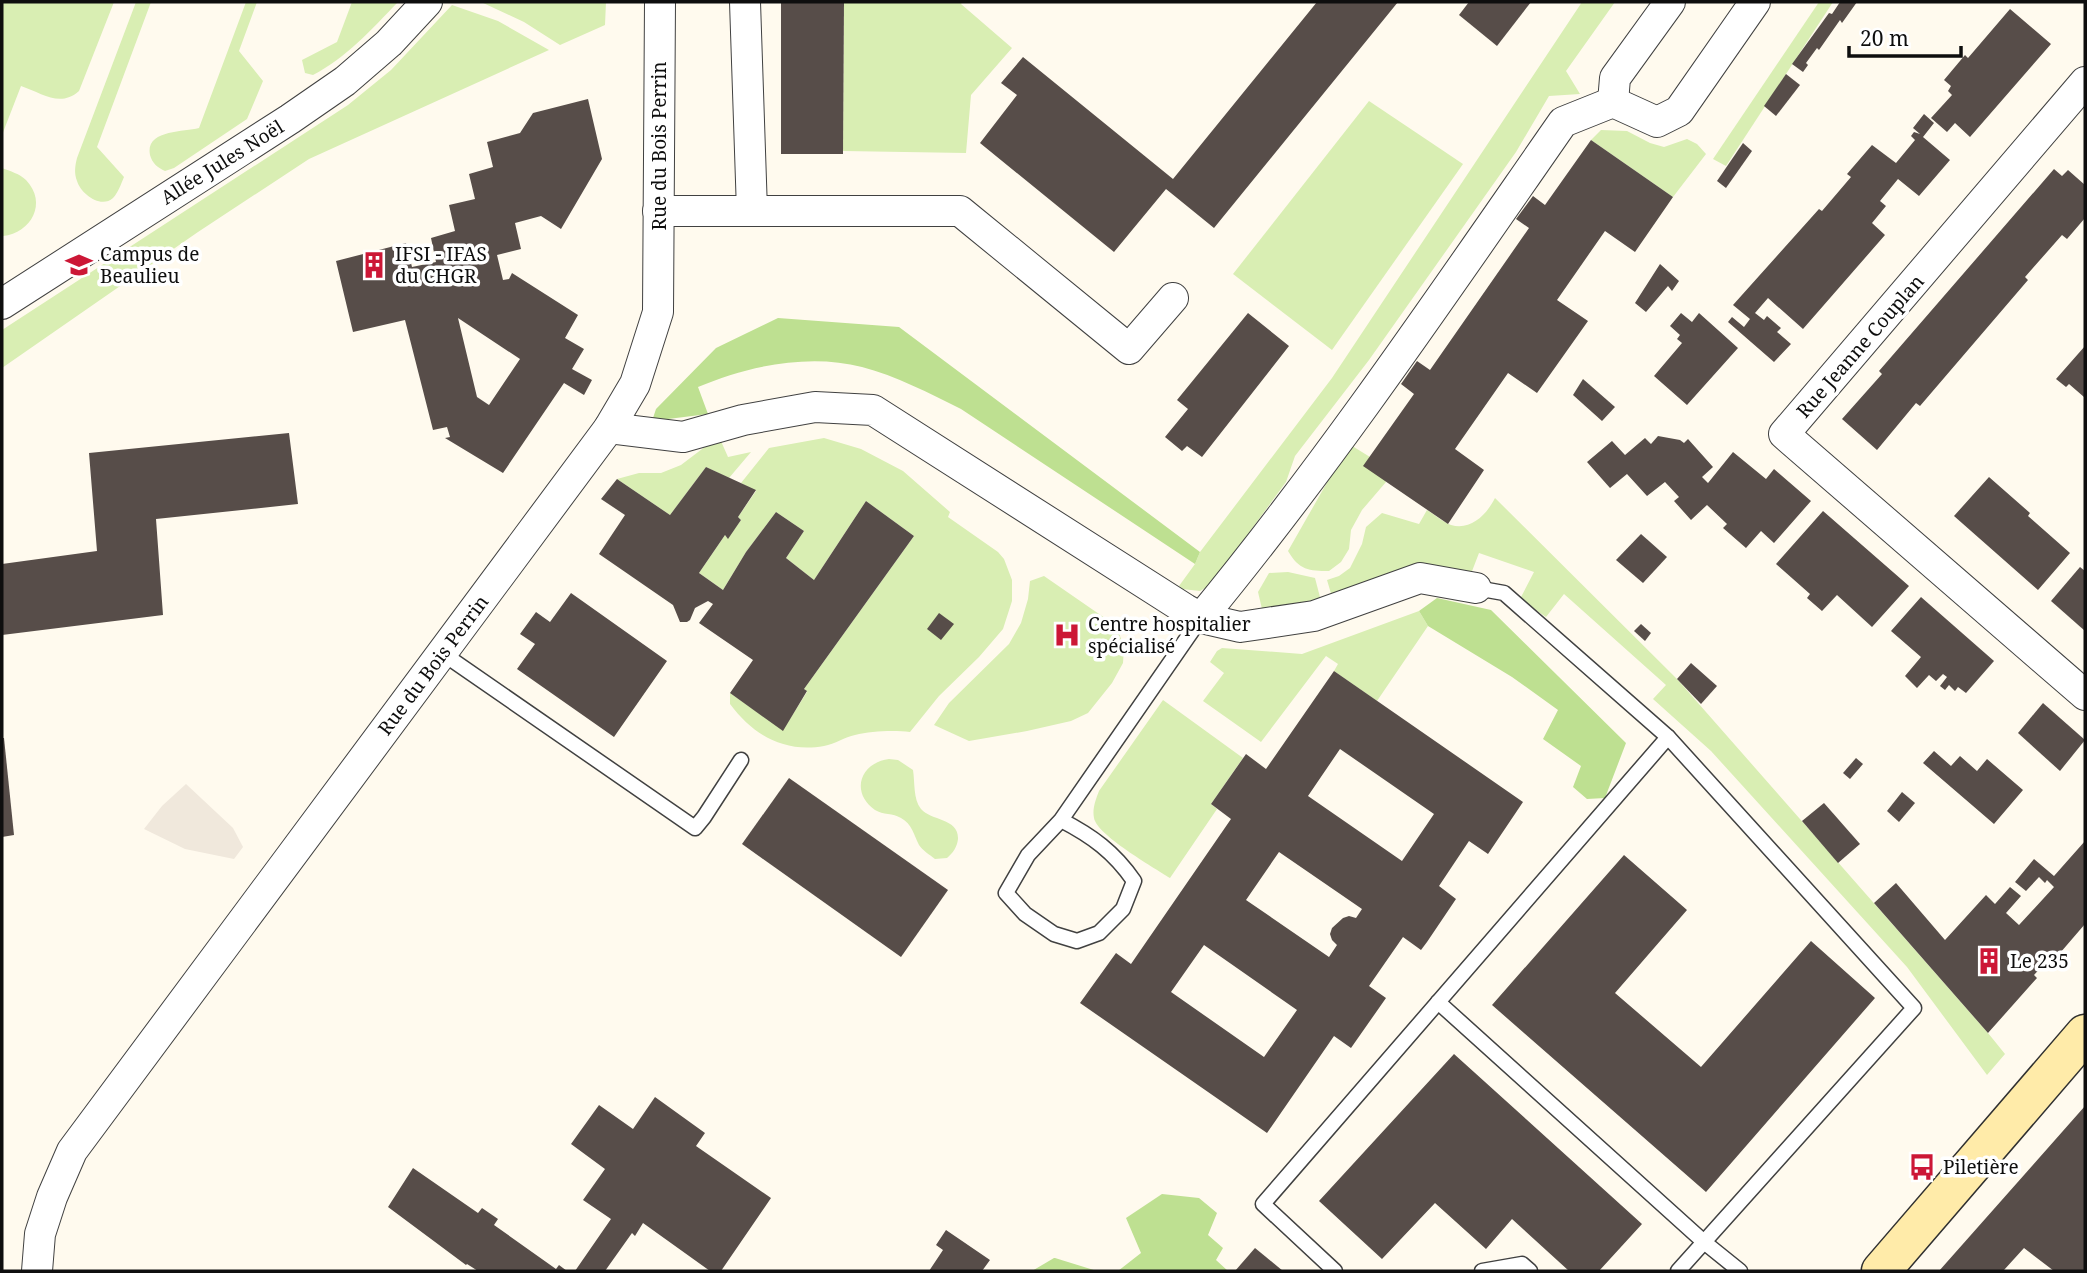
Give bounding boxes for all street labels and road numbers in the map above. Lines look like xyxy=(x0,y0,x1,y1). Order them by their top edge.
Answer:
street label: Rue du Bois Perrin xyxy=(646,61,672,231)
street label: Allée Jules Noël xyxy=(156,114,289,210)
street label: Rue Jeanne Couplan xyxy=(1790,269,1930,423)
street label: Rue du Bois Perrin xyxy=(372,590,494,740)

